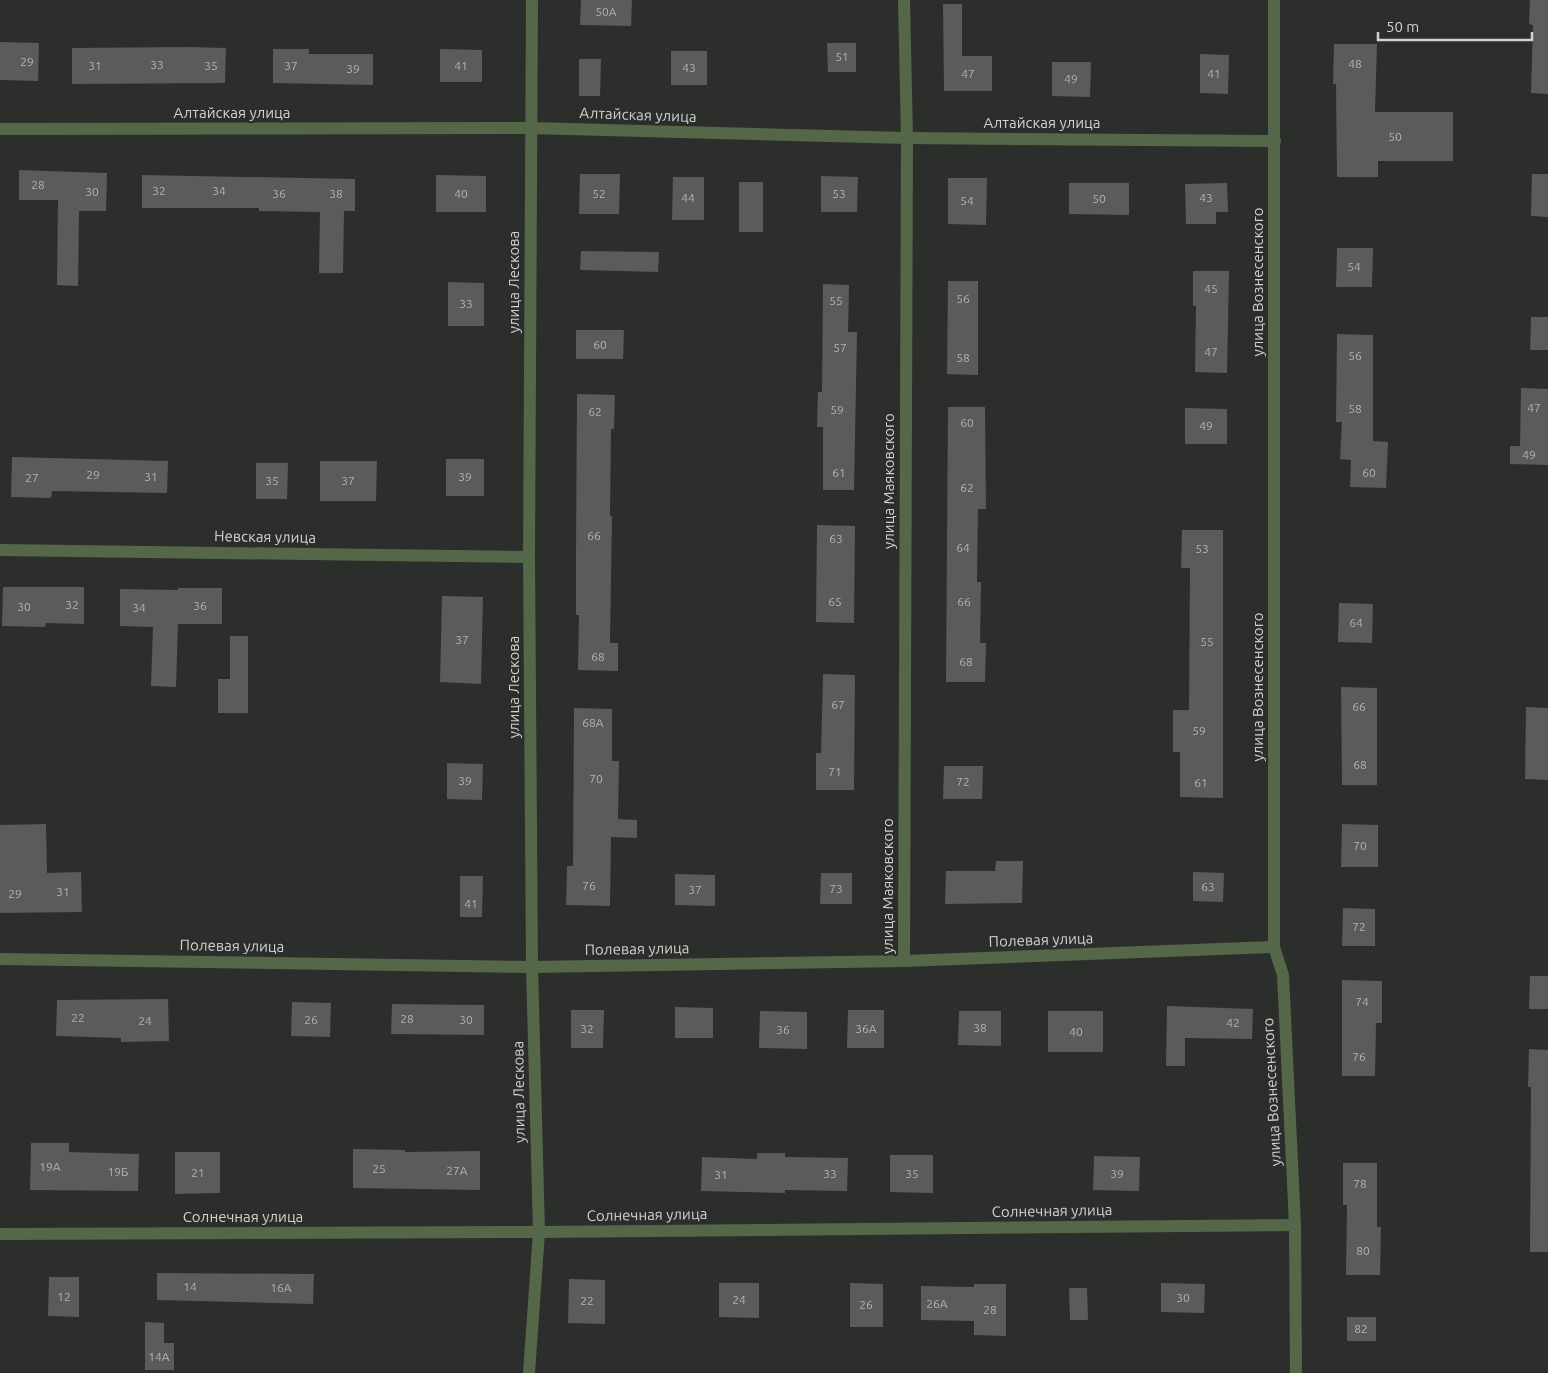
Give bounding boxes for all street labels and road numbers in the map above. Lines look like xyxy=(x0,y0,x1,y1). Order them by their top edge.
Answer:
street label: Алтайская улица xyxy=(173,104,291,121)
street label: Алтайская улица xyxy=(579,104,697,125)
street label: Алтайская улица xyxy=(983,114,1101,131)
street label: улица Вознесенского xyxy=(1249,208,1266,356)
street label: улица Лескова xyxy=(505,231,522,333)
street label: улица Маяковского xyxy=(880,413,897,549)
street label: Невская улица xyxy=(214,527,316,546)
street label: улица Вознесенского xyxy=(1249,613,1266,761)
street label: улица Лескова xyxy=(505,636,522,738)
street label: улица Маяковского xyxy=(879,818,896,954)
street label: Полевая улица xyxy=(988,929,1094,950)
street label: Полевая улица xyxy=(180,936,285,955)
street label: Полевая улица xyxy=(584,939,689,958)
street label: улица Вознесенского xyxy=(1259,1017,1284,1167)
street label: улица Лескова xyxy=(509,1041,528,1143)
street label: Солнечная улица xyxy=(992,1201,1112,1220)
street label: Солнечная улица xyxy=(587,1205,707,1224)
street label: Солнечная улица xyxy=(183,1208,303,1225)

